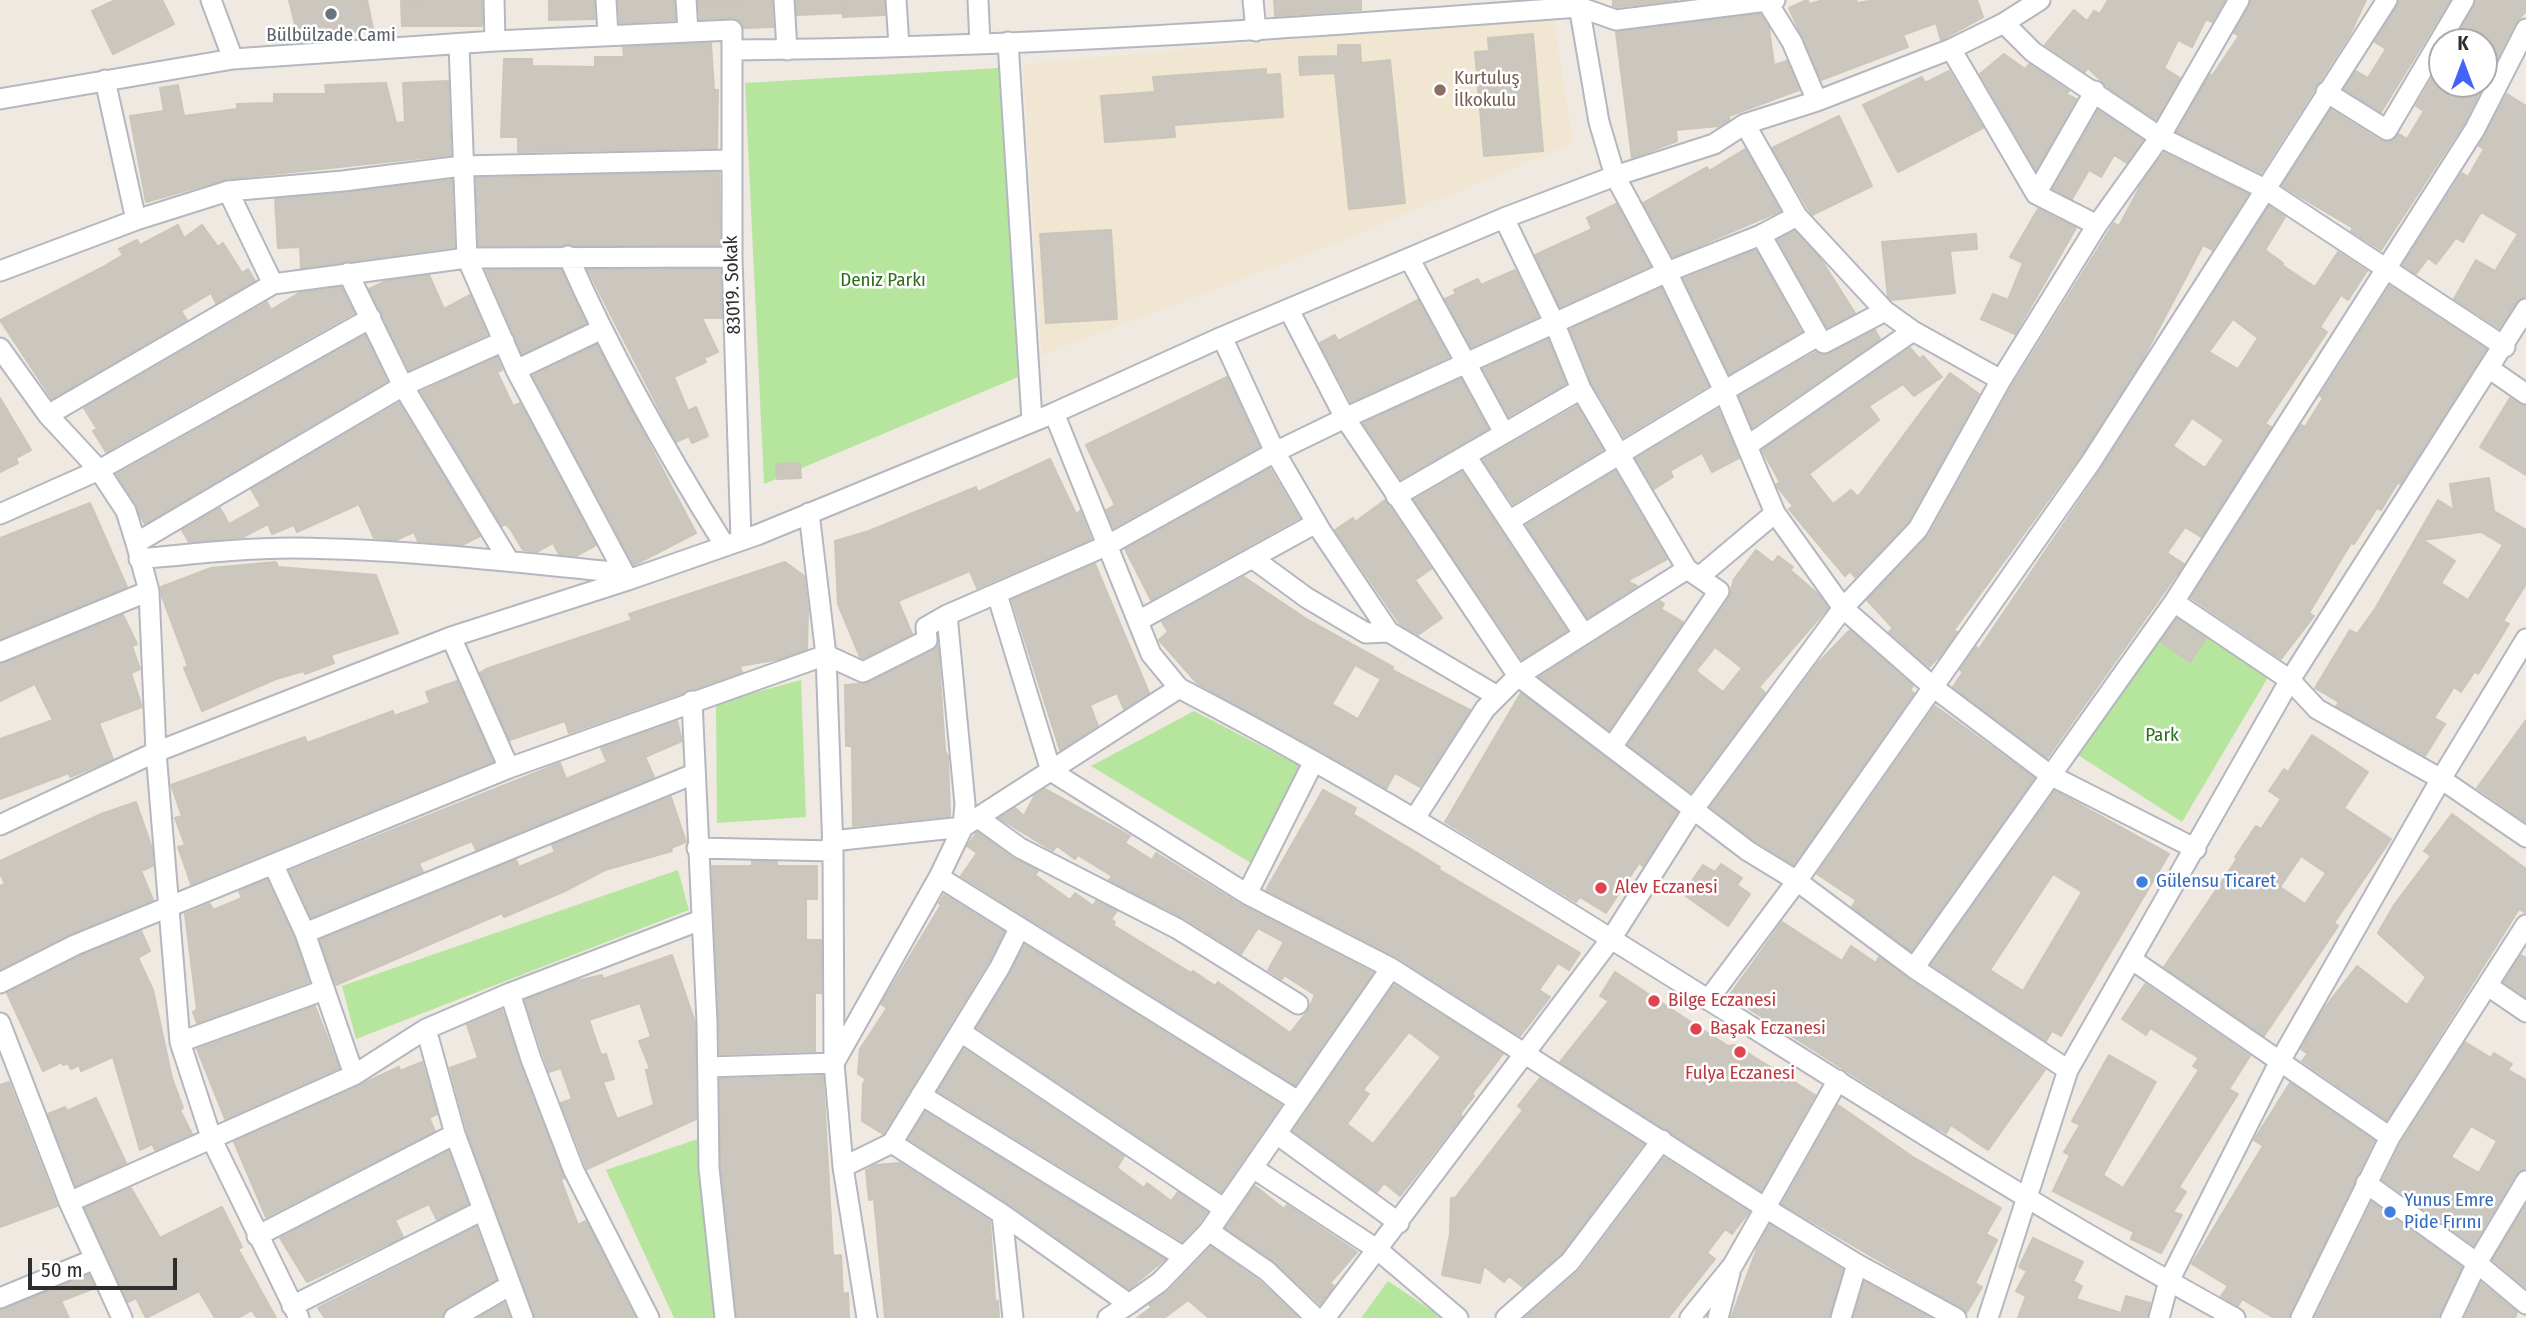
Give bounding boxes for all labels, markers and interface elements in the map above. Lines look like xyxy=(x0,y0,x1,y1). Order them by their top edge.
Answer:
marker: Bülbülzade Cami xyxy=(323,6,339,22)
place label: Bülbülzade Cami xyxy=(266,25,396,47)
north arrow xyxy=(2428,28,2498,98)
text: K xyxy=(2457,32,2469,55)
place label: Kurtuluş İlkokulu xyxy=(1454,68,1520,112)
marker: Kurtuluş İlkokulu xyxy=(1432,82,1448,98)
street label: 83019. Sokak xyxy=(720,235,746,335)
park label: Deniz Parkı xyxy=(840,270,926,292)
park label: Park xyxy=(2145,725,2179,747)
place label: Gülensu Ticaret xyxy=(2156,871,2276,893)
marker: Gülensu Ticaret xyxy=(2134,874,2150,890)
place label: Alev Eczanesi xyxy=(1615,877,1718,899)
marker: Alev Eczanesi xyxy=(1593,880,1609,896)
place label: Bilge Eczanesi xyxy=(1668,990,1776,1012)
marker: Bilge Eczanesi xyxy=(1646,993,1662,1009)
place label: Başak Eczanesi xyxy=(1710,1018,1826,1040)
marker: Başak Eczanesi xyxy=(1688,1021,1704,1037)
marker: Fulya Eczanesi xyxy=(1732,1044,1748,1060)
place label: Fulya Eczanesi xyxy=(1685,1063,1795,1085)
place label: Yunus Emre Pide Fırını xyxy=(2404,1190,2494,1234)
marker: Yunus Emre Pide Fırını xyxy=(2382,1204,2398,1220)
scale bar xyxy=(32,1244,180,1288)
text: 50 m xyxy=(41,1257,83,1283)

